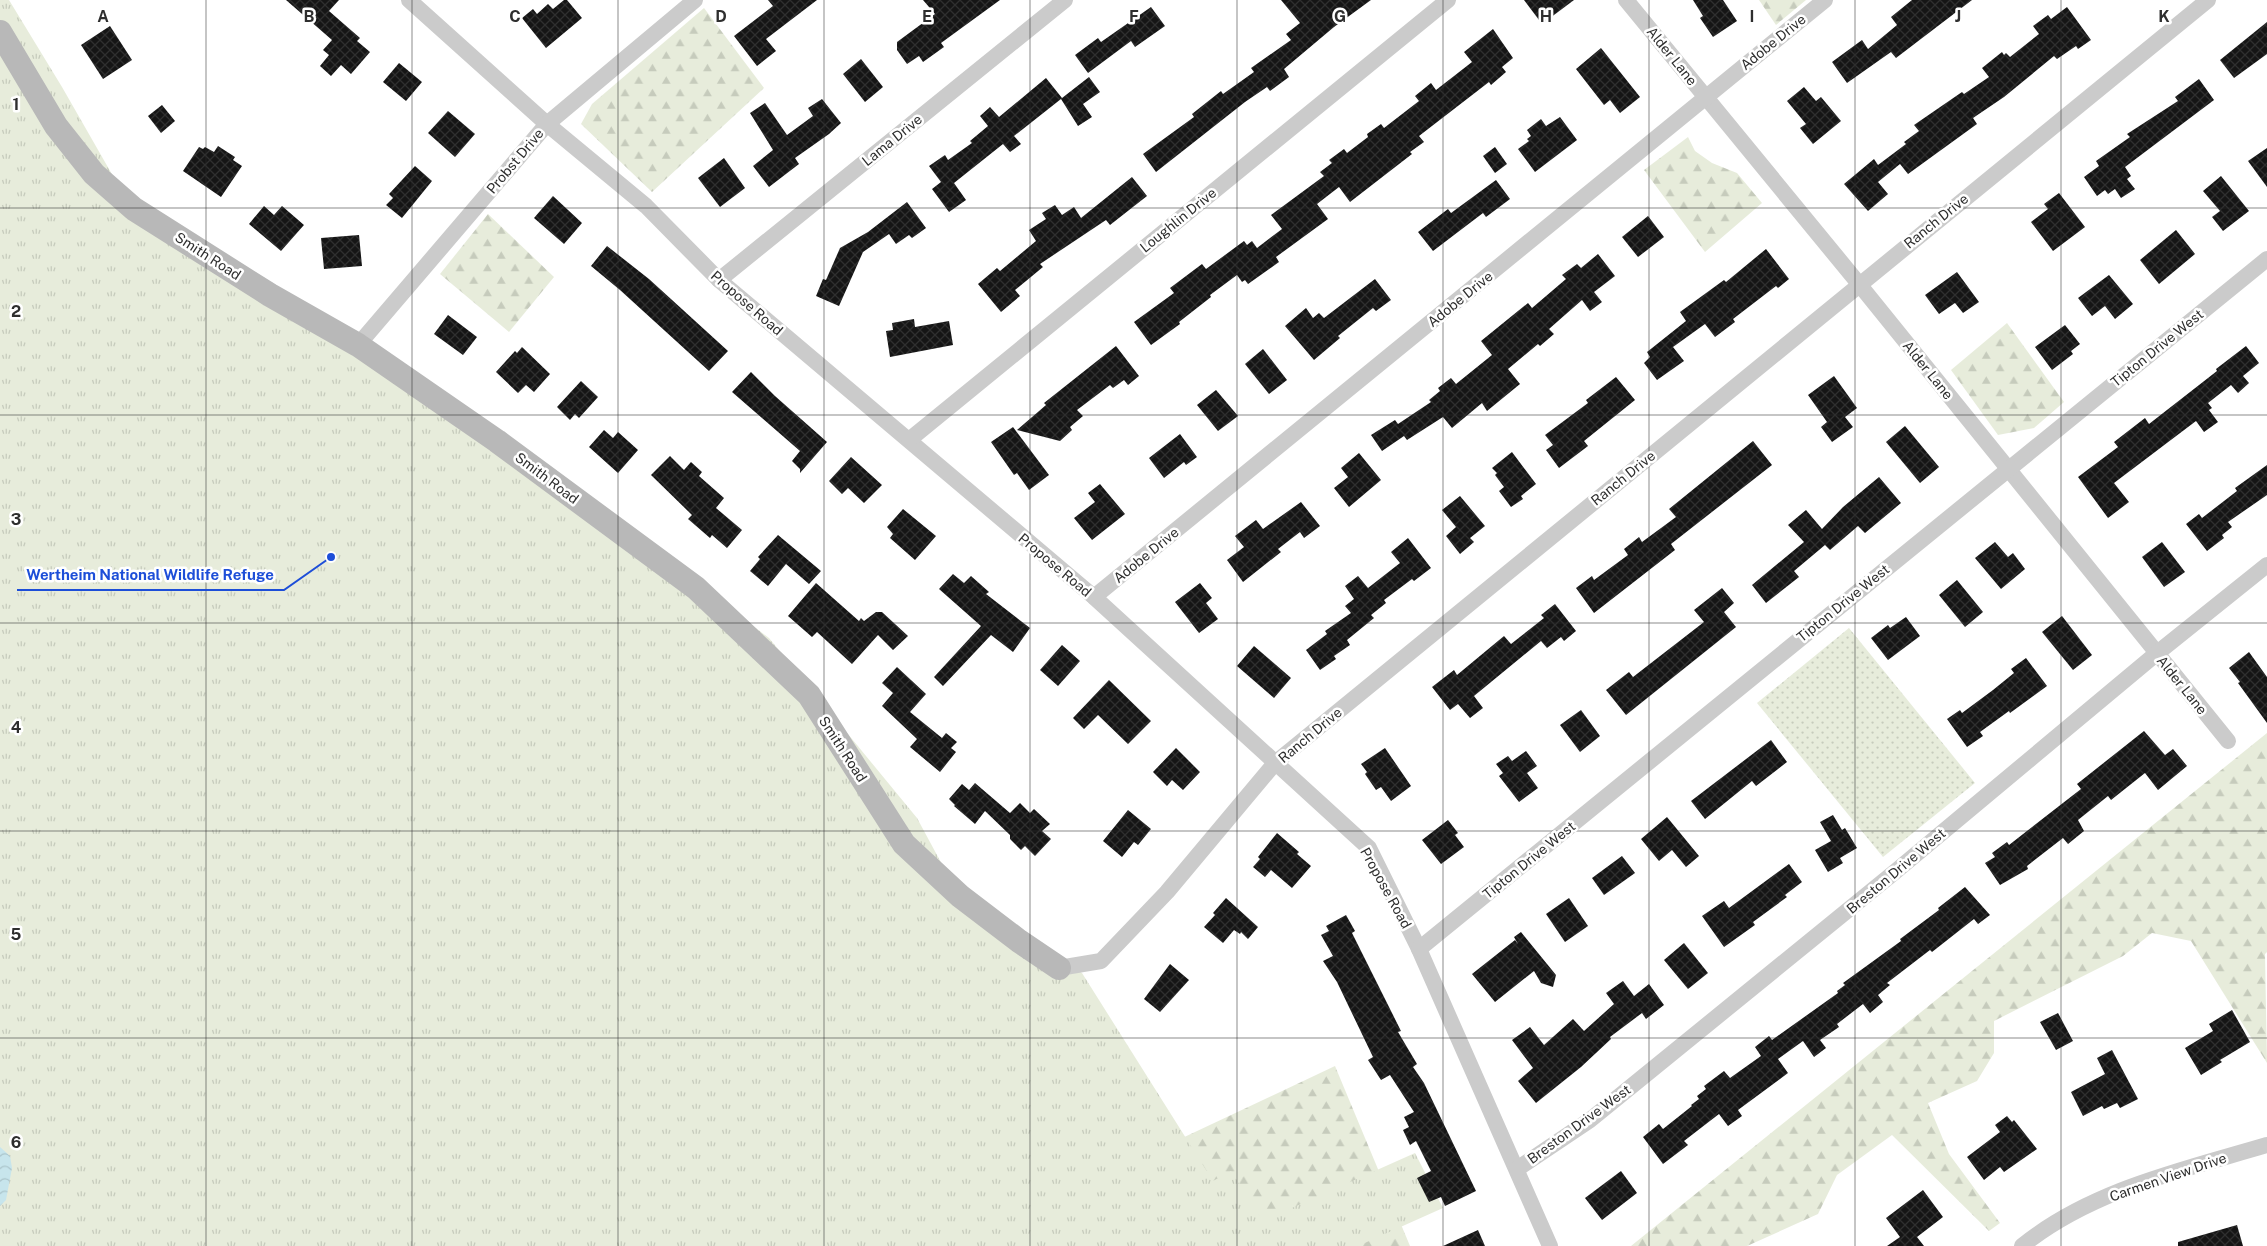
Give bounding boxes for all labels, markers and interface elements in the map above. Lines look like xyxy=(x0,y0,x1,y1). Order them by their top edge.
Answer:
text: A xyxy=(97,7,109,26)
text: B xyxy=(304,7,315,26)
text: C xyxy=(509,7,521,26)
text: D xyxy=(715,7,727,26)
text: E xyxy=(922,7,932,26)
text: F xyxy=(1129,7,1139,26)
text: G xyxy=(1334,7,1346,26)
text: H xyxy=(1540,7,1552,26)
text: I xyxy=(1750,7,1754,26)
text: J xyxy=(1955,7,1961,26)
text: K xyxy=(2158,7,2170,26)
street label: Adobe Drive xyxy=(1737,11,1809,73)
street label: Alder Lane xyxy=(1644,24,1700,89)
text: 1 xyxy=(13,95,19,114)
street label: Lama Drive xyxy=(859,111,925,169)
street label: Probst Drive xyxy=(483,125,547,197)
street label: Loughlin Drive xyxy=(1137,184,1219,256)
street label: Ranch Drive xyxy=(1901,190,1971,252)
street label: Smith Road xyxy=(172,229,244,283)
street label: Propose Road xyxy=(708,267,786,339)
street label: Adobe Drive xyxy=(1424,268,1496,330)
text: 2 xyxy=(11,302,21,321)
street label: Tipton Drive West xyxy=(2108,306,2206,390)
street label: Alder Lane xyxy=(1900,338,1956,403)
street label: Ranch Drive xyxy=(1588,447,1658,509)
street label: Smith Road xyxy=(512,449,582,507)
text: 3 xyxy=(11,510,21,529)
street label: Adobe Drive xyxy=(1110,524,1182,586)
street label: Propose Road xyxy=(1015,530,1095,600)
callout: Wertheim National Wildlife Refuge xyxy=(17,560,284,590)
street label: Tipton Drive West xyxy=(1794,561,1892,645)
text: Wertheim National Wildlife Refuge xyxy=(26,566,274,583)
street label: Alder Lane xyxy=(2154,653,2210,718)
street label: Ranch Drive xyxy=(1275,704,1345,766)
street label: Smith Road xyxy=(816,713,870,785)
text: 4 xyxy=(11,718,22,737)
street label: Tipton Drive West xyxy=(1480,818,1578,902)
street label: Breston Drive West xyxy=(1843,825,1949,917)
street label: Propose Road xyxy=(1357,845,1415,931)
text: 5 xyxy=(11,925,22,944)
street label: Breston Drive West xyxy=(1524,1081,1634,1167)
text: 6 xyxy=(11,1133,21,1152)
street label: Carmen View Drive xyxy=(2108,1149,2229,1204)

